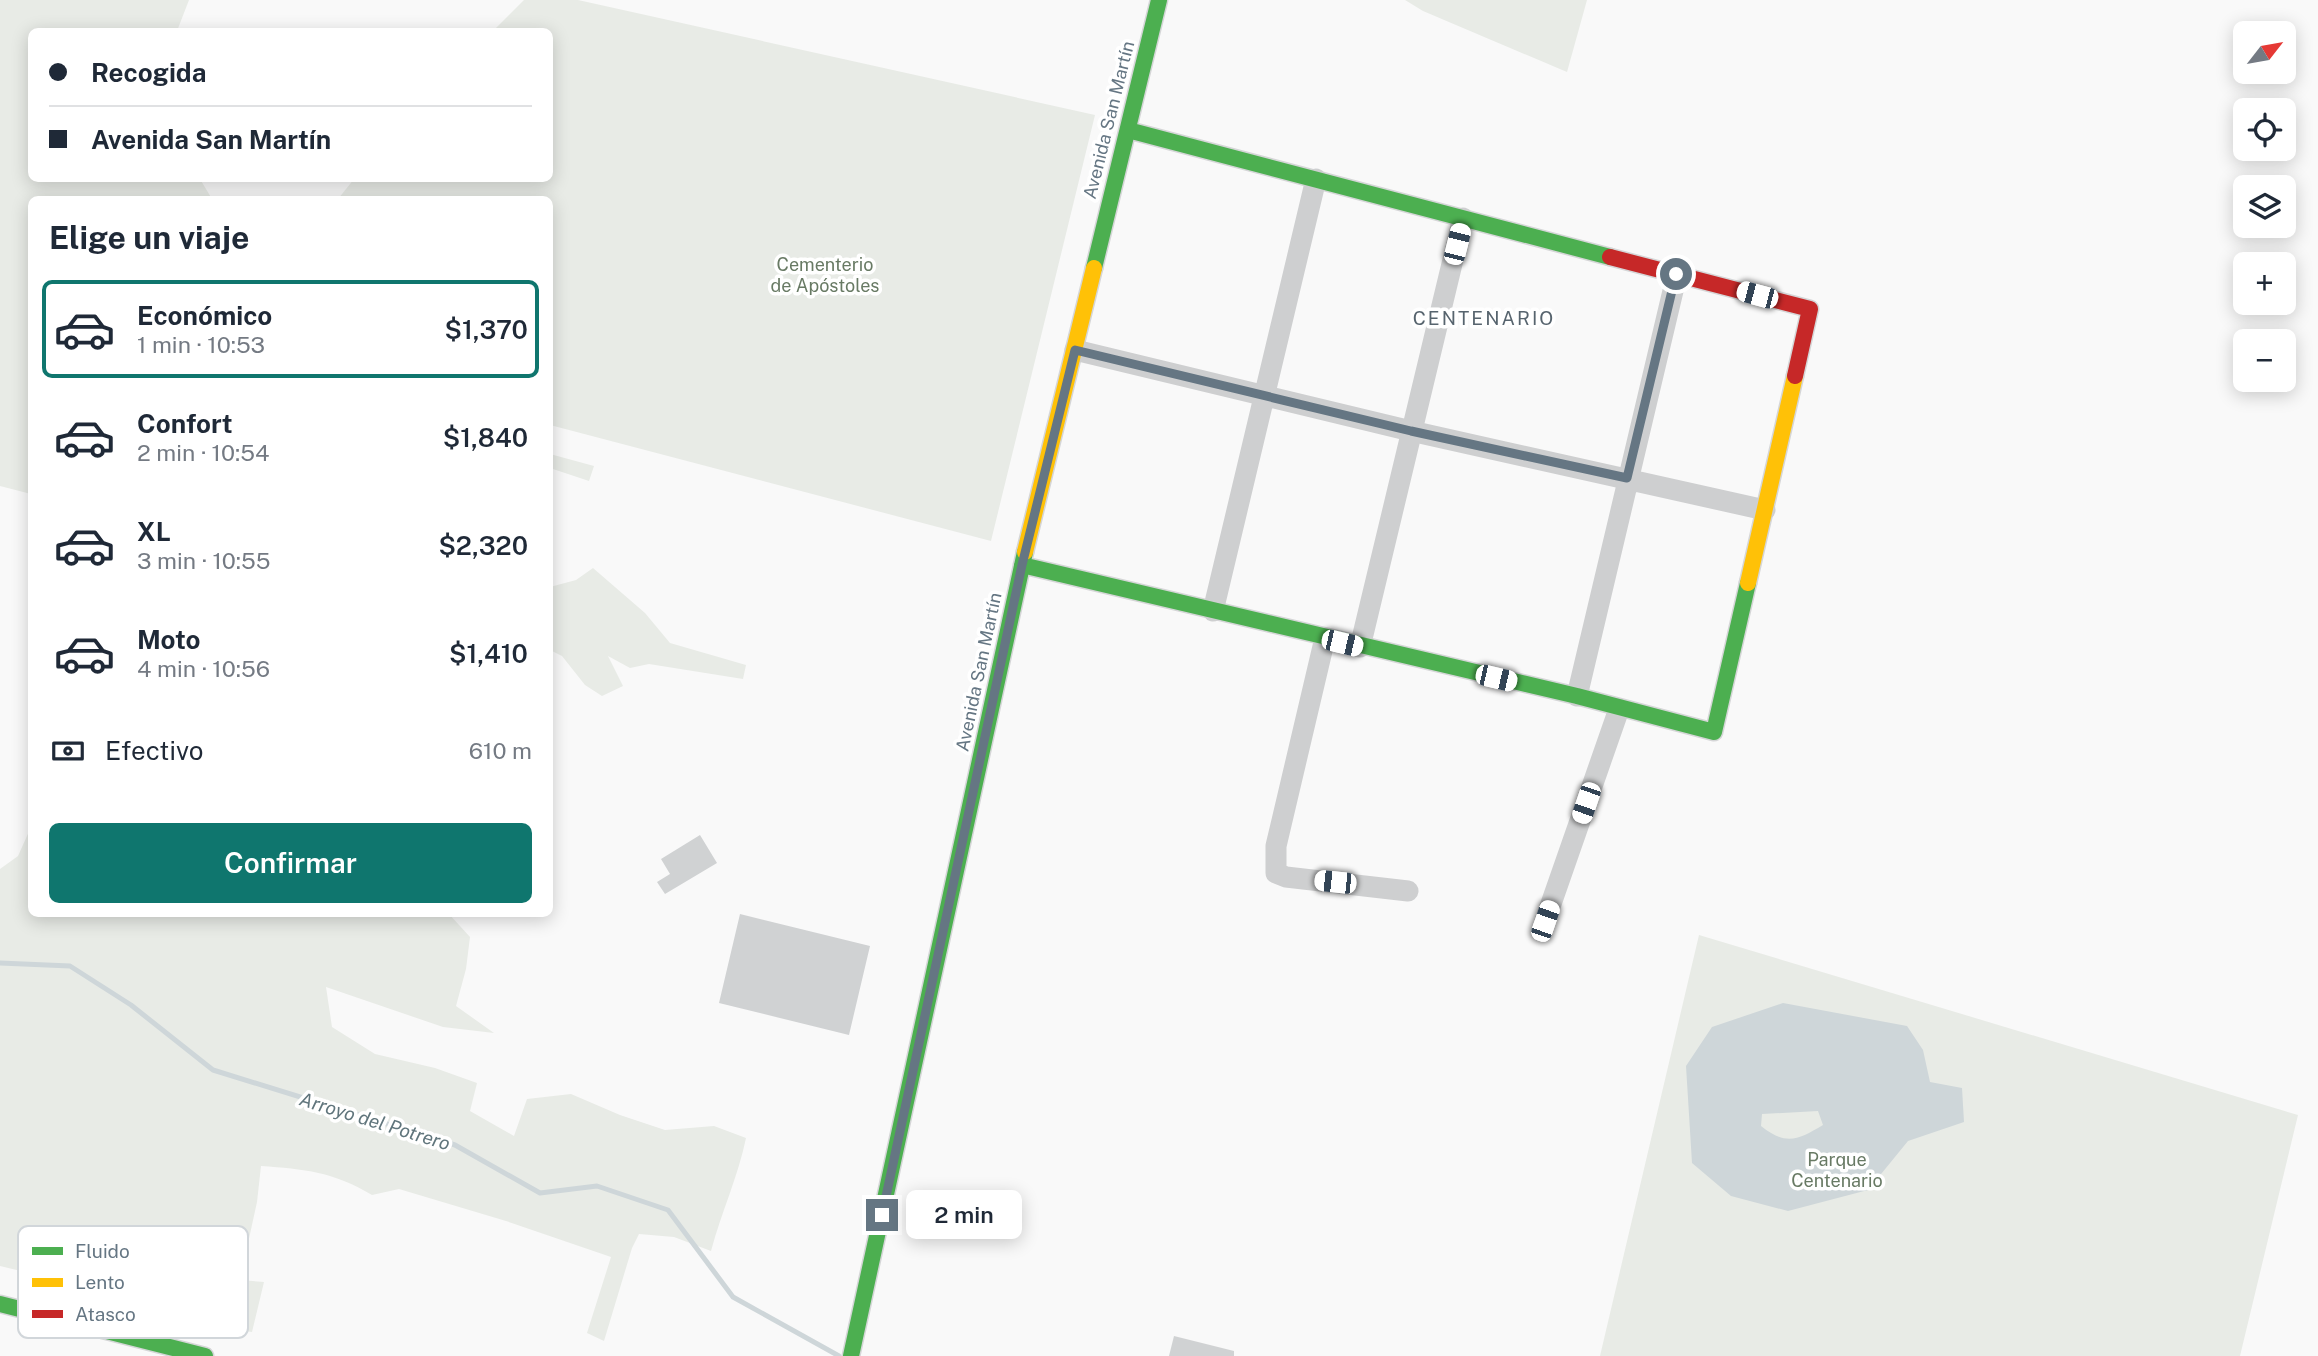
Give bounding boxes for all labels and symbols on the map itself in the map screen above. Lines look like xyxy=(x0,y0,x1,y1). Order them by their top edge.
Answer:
north arrow xyxy=(2233,21,2296,84)
street label: Avenida San Martín xyxy=(1079,39,1138,201)
car xyxy=(1442,221,1473,267)
park label: Cementerio de Apóstoles xyxy=(771,254,879,296)
route start xyxy=(1660,258,1692,290)
car xyxy=(1734,279,1781,311)
district label: CENTENARIO xyxy=(1413,307,1555,329)
street label: Avenida San Martín xyxy=(951,591,1006,753)
car xyxy=(1320,628,1365,658)
car xyxy=(1474,663,1519,693)
car xyxy=(1570,780,1603,826)
car xyxy=(1314,869,1357,895)
car xyxy=(1529,898,1562,944)
water label: Arroyo del Potrero xyxy=(297,1088,453,1154)
park label: Parque Centenario xyxy=(1791,1149,1883,1191)
callout: 2 min xyxy=(906,1190,1022,1240)
route end xyxy=(866,1199,898,1231)
legend xyxy=(18,1226,248,1338)
text: Fluido xyxy=(75,1240,130,1262)
text: Lento xyxy=(75,1271,125,1293)
text: Atasco xyxy=(75,1303,136,1325)

